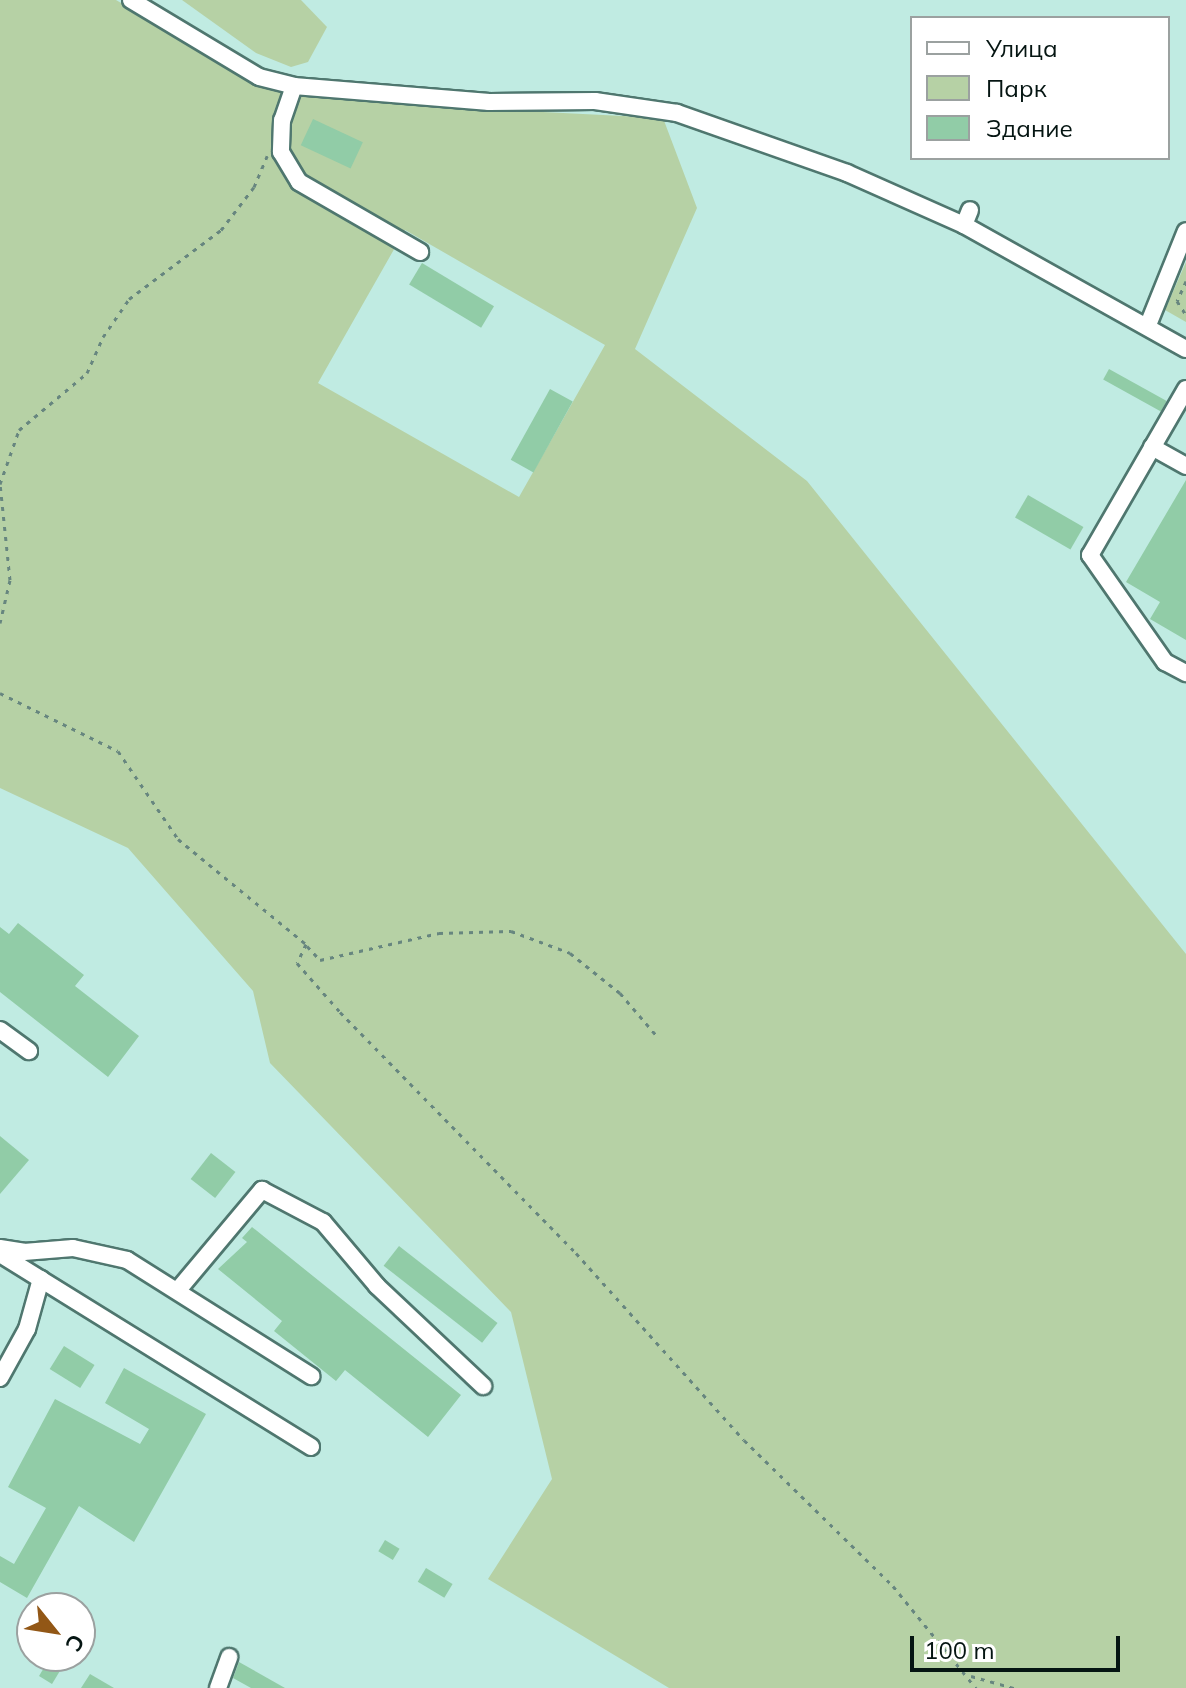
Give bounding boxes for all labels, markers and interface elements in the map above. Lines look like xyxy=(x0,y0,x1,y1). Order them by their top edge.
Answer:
legend xyxy=(910,16,1170,160)
text: Улица xyxy=(986,33,1058,63)
text: Парк xyxy=(986,73,1047,103)
text: Здание xyxy=(986,113,1073,143)
north arrow xyxy=(16,1592,96,1672)
scale bar xyxy=(914,1620,1124,1670)
text: С xyxy=(59,1629,91,1657)
text: 100 m xyxy=(924,1635,995,1665)

